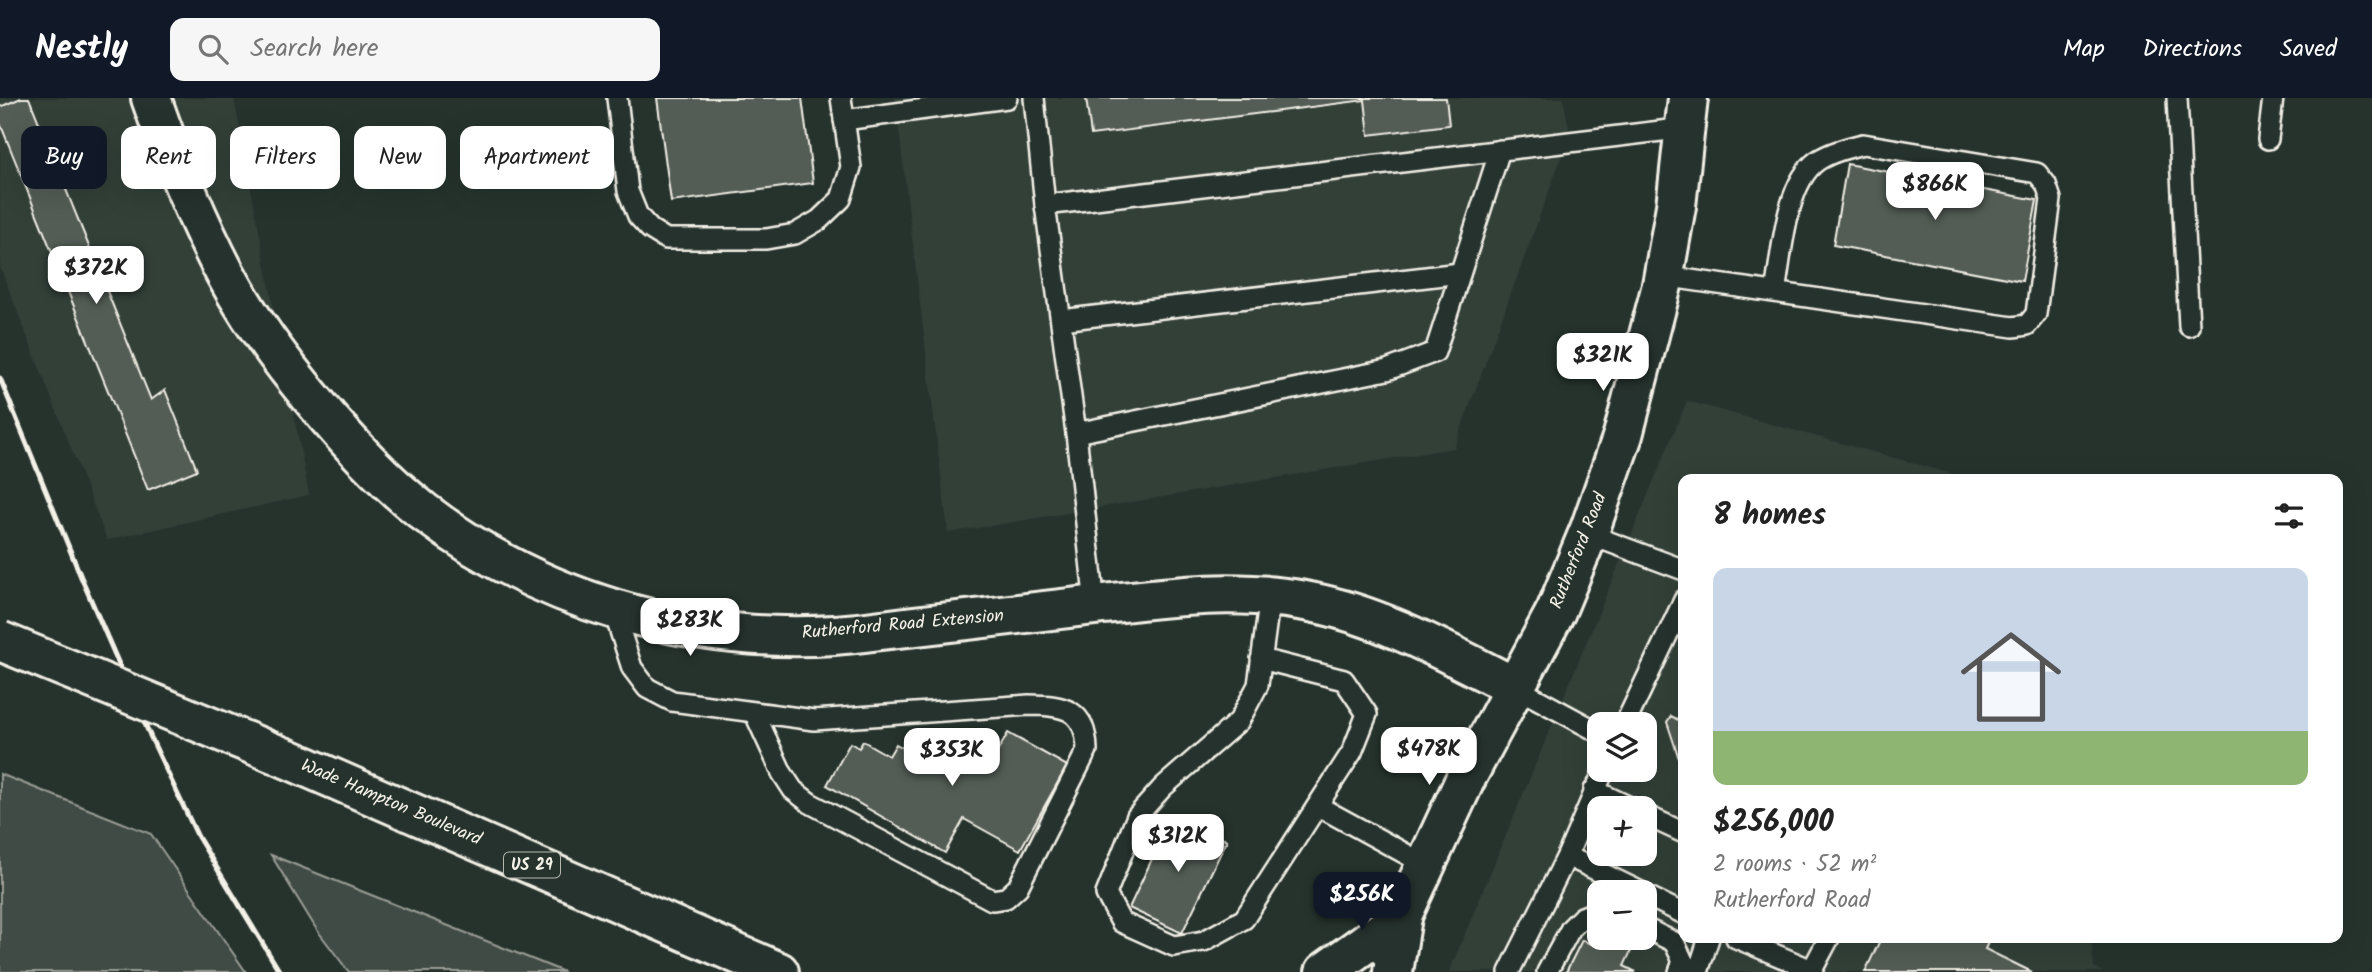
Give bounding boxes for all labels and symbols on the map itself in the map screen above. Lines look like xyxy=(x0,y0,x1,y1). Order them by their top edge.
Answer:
pin: $866K xyxy=(1886,162,1984,222)
pin: $372K xyxy=(47,246,145,306)
pin: $321K xyxy=(1554,334,1652,393)
street label: Rutherford Road xyxy=(1543,488,1616,613)
pin: $283K xyxy=(641,598,739,658)
street label: Rutherford Road Extension xyxy=(801,602,1005,648)
pin: $353K xyxy=(903,728,1001,788)
pin: $478K xyxy=(1380,728,1478,787)
street label: Wade Hampton Boulevard xyxy=(296,752,487,855)
pin: $312K xyxy=(1129,814,1227,874)
road number: US 29 xyxy=(504,852,560,878)
pin: $256K xyxy=(1313,872,1411,932)

